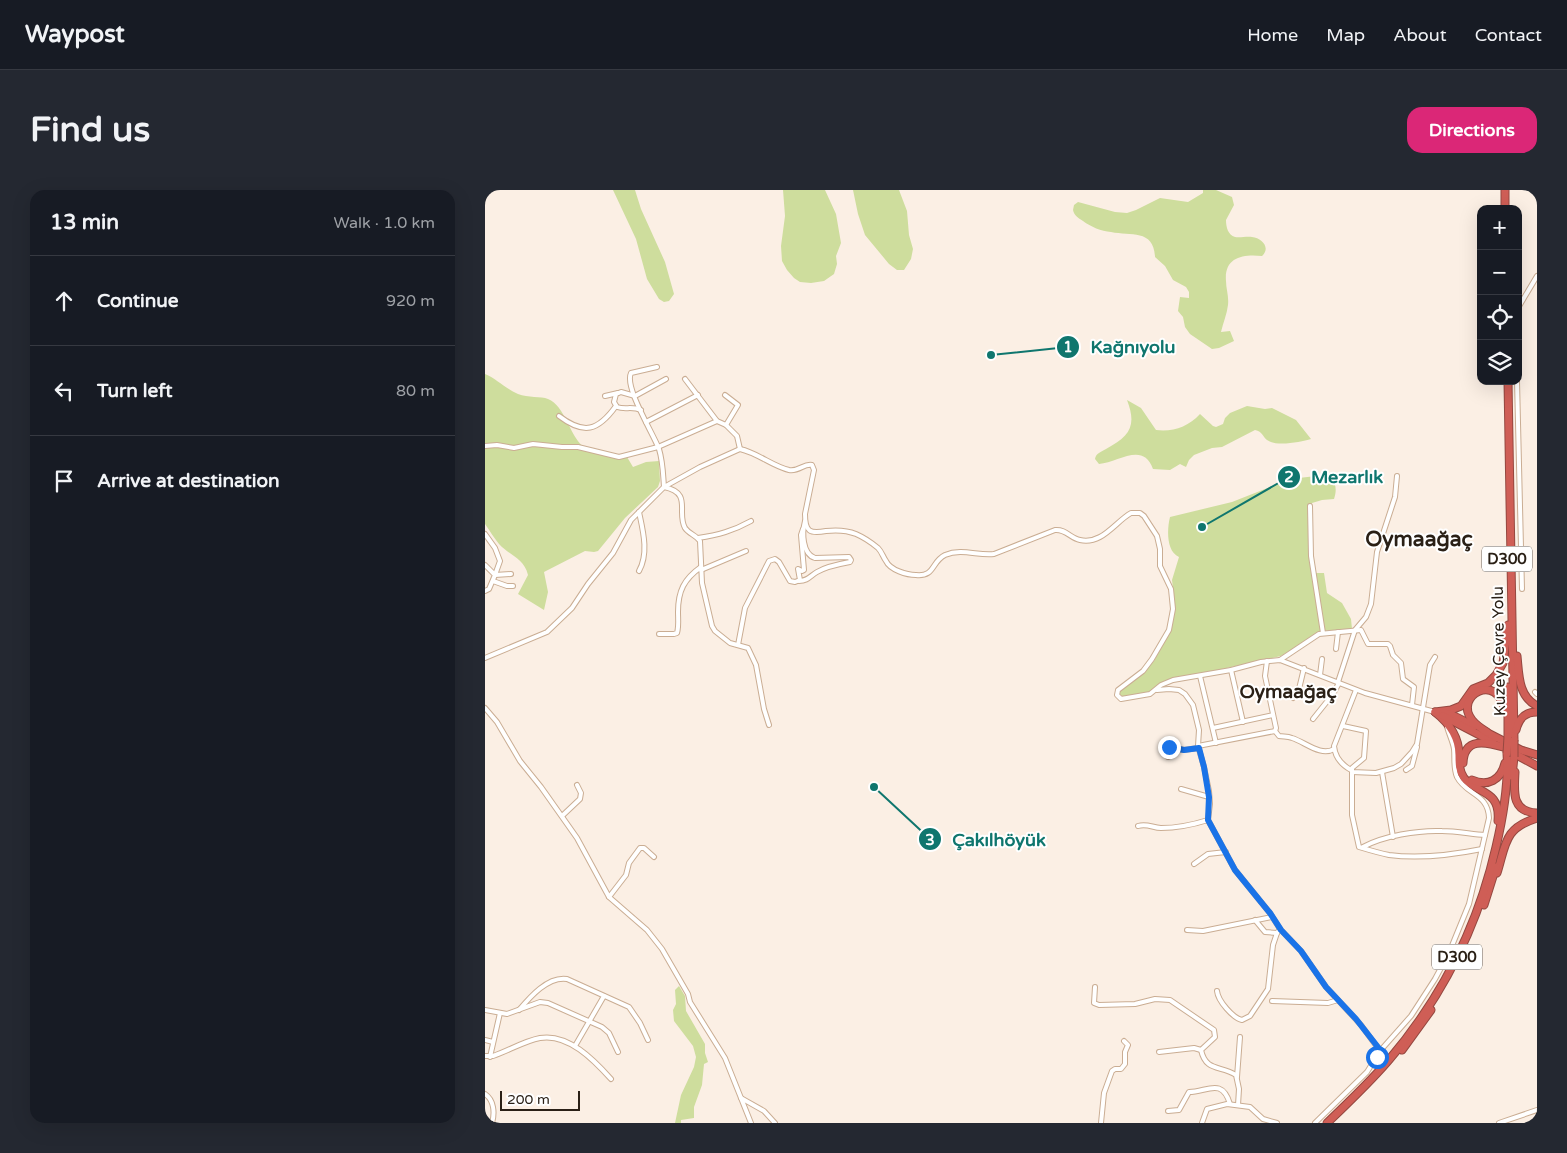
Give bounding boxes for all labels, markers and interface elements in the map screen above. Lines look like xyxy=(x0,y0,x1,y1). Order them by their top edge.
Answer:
text: Waypost xyxy=(25,20,125,49)
text: Home xyxy=(1247,24,1298,46)
text: Map xyxy=(1326,24,1365,46)
text: About xyxy=(1393,24,1447,46)
text: Contact xyxy=(1475,24,1542,46)
button: Directions xyxy=(1407,107,1537,153)
text: Find us xyxy=(30,109,150,151)
map controls xyxy=(1477,205,1522,385)
button: + xyxy=(1477,205,1522,250)
text: 13 min xyxy=(50,210,119,235)
text: Walk · 1.0 km xyxy=(333,213,435,233)
button: − xyxy=(1477,250,1522,295)
icon: ahead xyxy=(50,287,78,315)
text: Continue xyxy=(97,290,179,312)
text: 920 m xyxy=(386,291,435,311)
button: locate xyxy=(1477,295,1522,340)
callout: Kağnıyolu xyxy=(1056,330,1186,363)
text: Kağnıyolu xyxy=(1091,336,1175,358)
text: 1 xyxy=(1063,338,1073,356)
button: layers xyxy=(1477,340,1522,385)
icon: left xyxy=(50,377,78,405)
text: Turn left xyxy=(97,380,173,402)
text: 80 m xyxy=(396,381,435,401)
callout: Mezarlık xyxy=(1276,460,1393,493)
text: Mezarlık xyxy=(1311,466,1383,488)
icon: arrive xyxy=(50,467,78,495)
text: 2 xyxy=(1284,468,1294,486)
text: Arrive at destination xyxy=(97,470,280,492)
district label: Oymaağaç xyxy=(1365,527,1473,552)
road number: D300 xyxy=(1482,546,1532,572)
street label: Kuzey Çevre Yolu xyxy=(1488,586,1510,716)
district label: Oymaağaç xyxy=(1239,681,1337,704)
route end xyxy=(1158,736,1181,759)
callout: Çakılhöyük xyxy=(917,823,1056,856)
text: Çakılhöyük xyxy=(952,829,1046,851)
text: 3 xyxy=(925,831,935,849)
road number: D300 xyxy=(1432,944,1482,970)
route start xyxy=(1366,1046,1389,1069)
scale bar xyxy=(500,1088,580,1111)
text: 200 m xyxy=(507,1091,550,1108)

